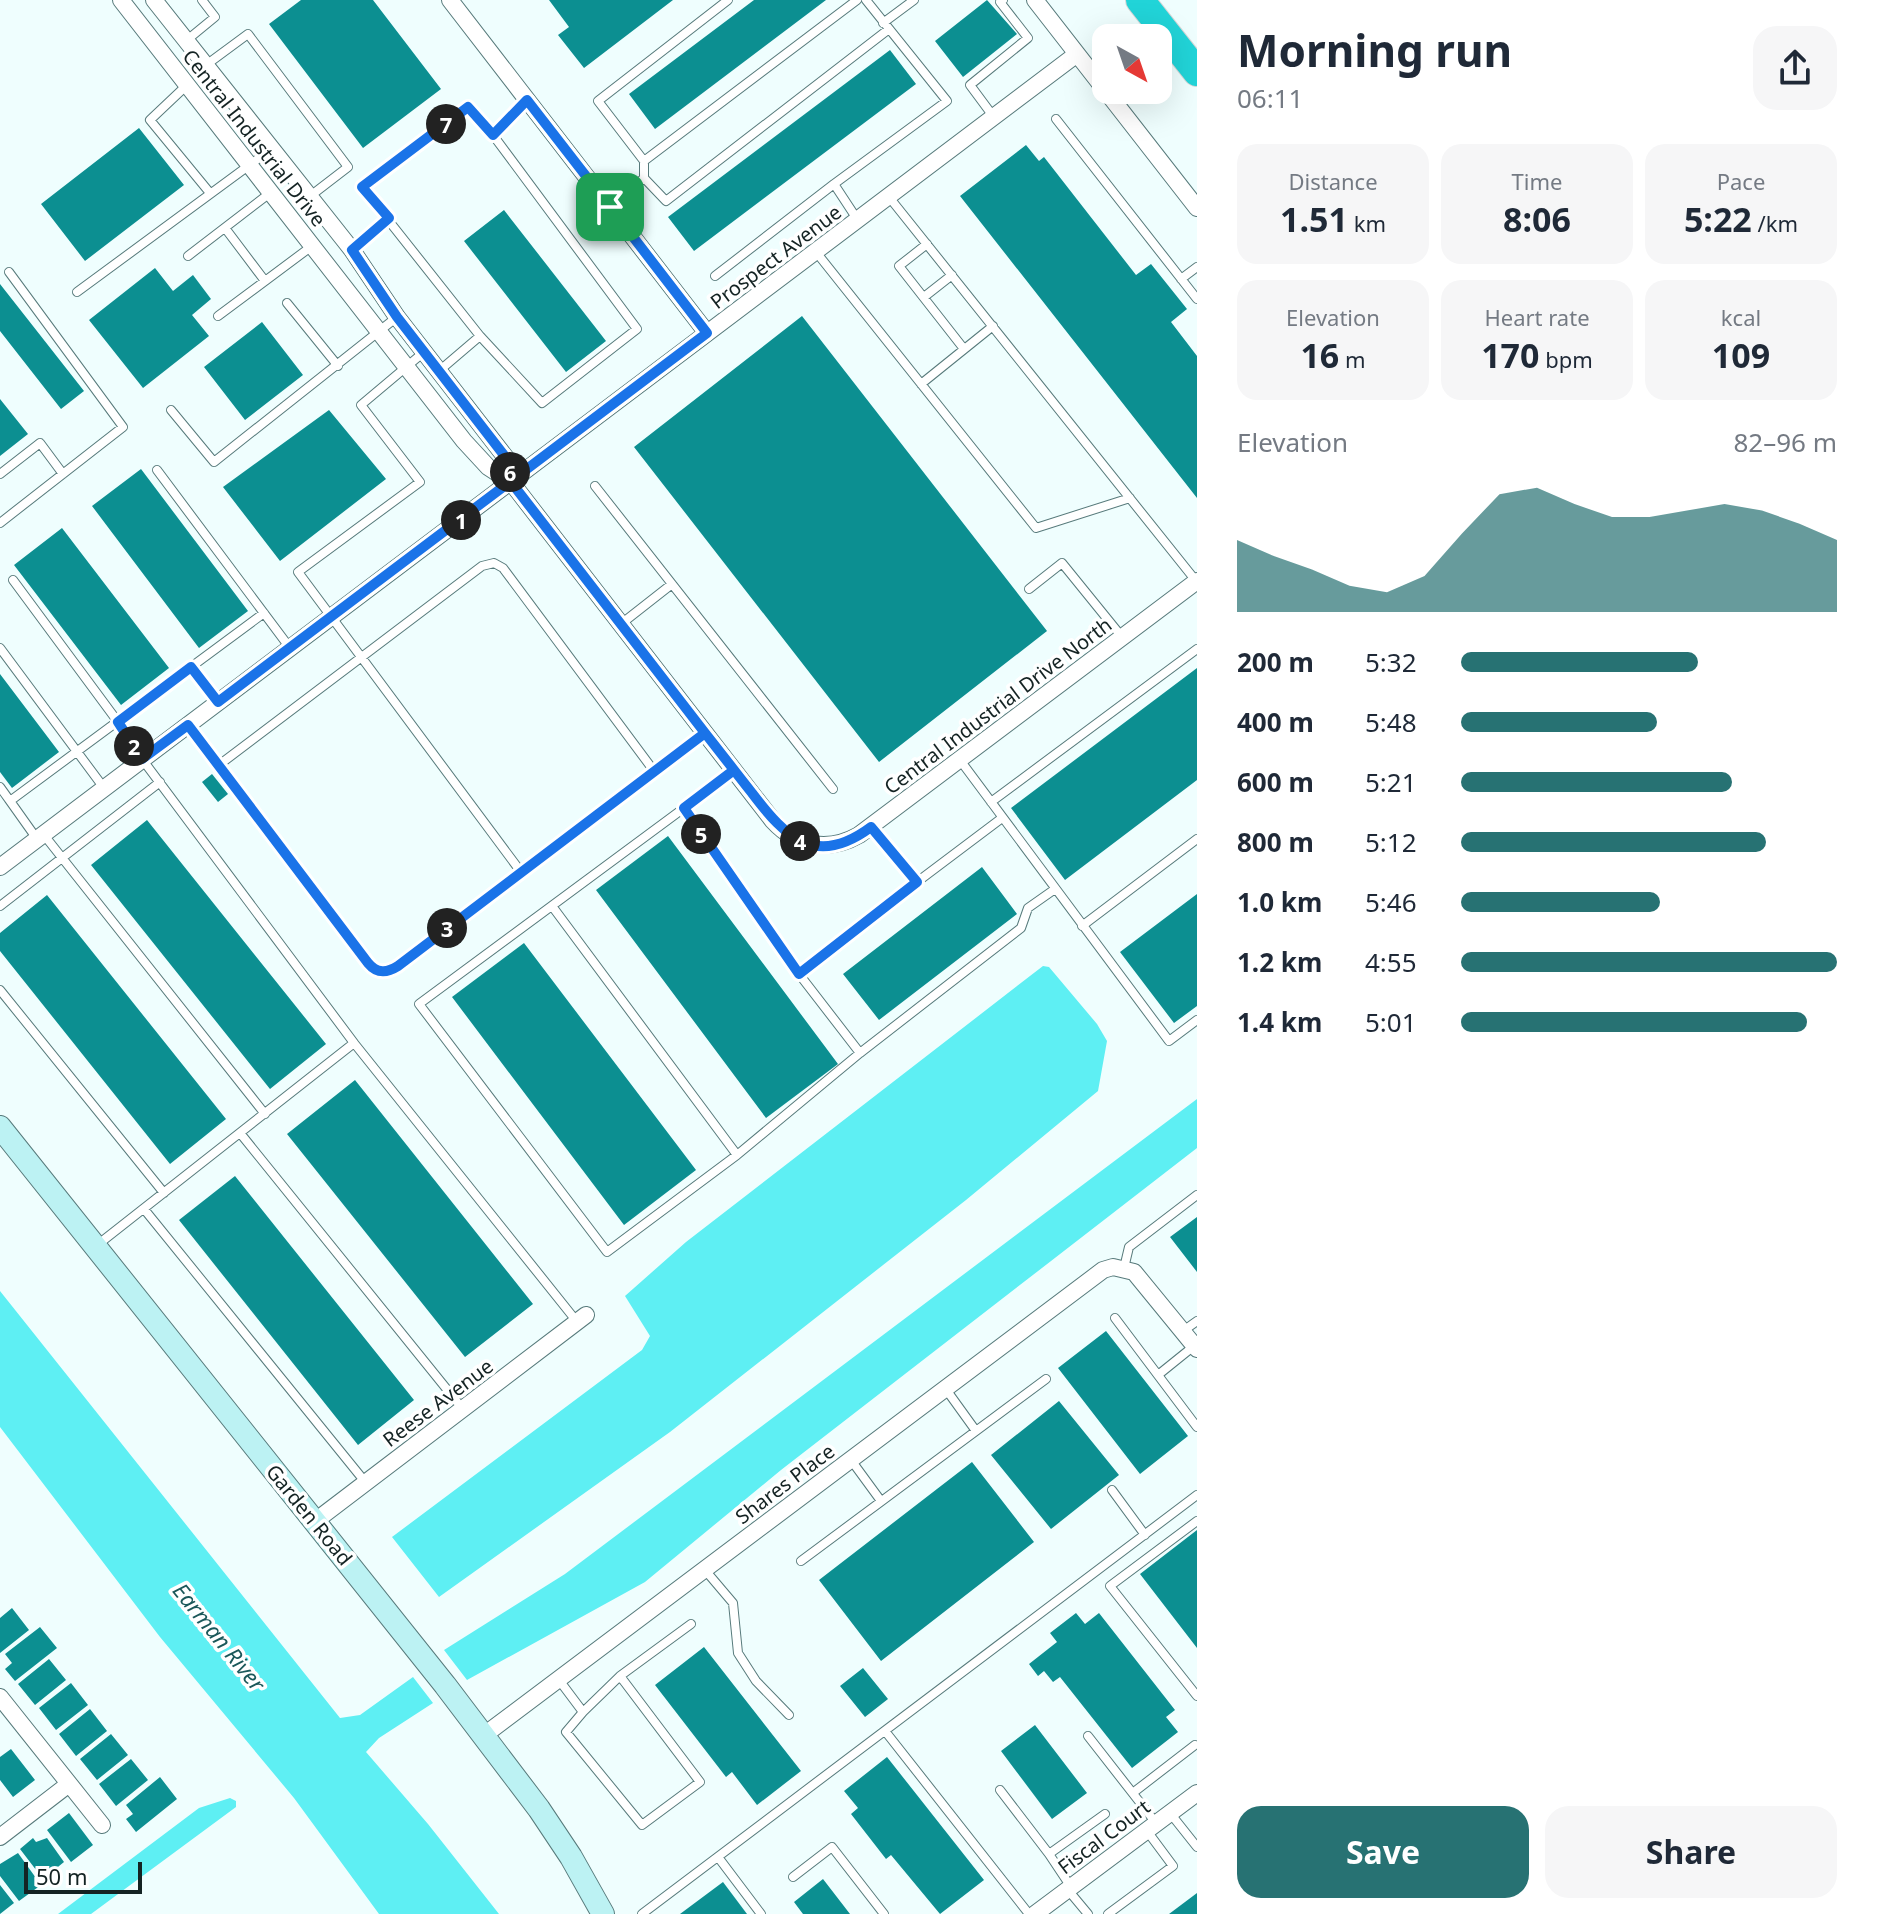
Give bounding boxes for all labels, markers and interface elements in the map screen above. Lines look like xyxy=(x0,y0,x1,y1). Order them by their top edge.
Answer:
text: Morning run xyxy=(1237,20,1512,80)
north arrow xyxy=(1092,24,1172,104)
map controls xyxy=(1092,24,1172,104)
button: share xyxy=(1753,26,1837,110)
street label: Central Industrial Drive xyxy=(177,43,332,232)
text: 06:11 xyxy=(1237,80,1303,116)
pin: 7 xyxy=(426,104,466,144)
text: 7 xyxy=(440,109,452,139)
text: Distance xyxy=(1288,166,1378,196)
text: Time xyxy=(1512,166,1562,196)
text: Pace xyxy=(1717,166,1765,196)
pin xyxy=(576,173,644,241)
icon: arrive xyxy=(588,185,632,229)
text: 1.51 xyxy=(1280,196,1348,242)
text: 8:06 xyxy=(1503,196,1571,242)
text: 5:22 xyxy=(1684,196,1752,242)
street label: Prospect Avenue xyxy=(705,198,847,315)
text: km xyxy=(1348,208,1386,238)
text: /km xyxy=(1752,208,1798,238)
text: Elevation xyxy=(1286,302,1380,332)
text: Heart rate xyxy=(1484,302,1590,332)
text: kcal xyxy=(1721,302,1761,332)
text: 16 xyxy=(1300,332,1339,378)
text: 170 xyxy=(1481,332,1540,378)
text: 109 xyxy=(1712,332,1770,378)
text: m xyxy=(1339,344,1366,374)
text: bpm xyxy=(1540,344,1593,374)
text: Elevation xyxy=(1237,424,1348,460)
text: 82–96 m xyxy=(1733,424,1837,460)
pin: 6 xyxy=(490,452,530,492)
text: 6 xyxy=(504,457,516,487)
pin: 1 xyxy=(441,500,481,540)
text: 1 xyxy=(455,505,467,535)
street label: Central Industrial Drive North xyxy=(878,611,1117,800)
text: 200 m xyxy=(1237,644,1314,680)
text: 5:32 xyxy=(1365,644,1417,680)
text: 400 m xyxy=(1237,704,1314,740)
text: 5:48 xyxy=(1365,704,1417,740)
pin: 2 xyxy=(114,726,154,766)
text: 2 xyxy=(128,731,140,761)
text: 600 m xyxy=(1237,764,1314,800)
text: 5:21 xyxy=(1365,764,1417,800)
pin: 5 xyxy=(681,814,721,854)
text: 5 xyxy=(695,819,707,849)
pin: 4 xyxy=(780,821,820,861)
text: 800 m xyxy=(1237,824,1314,860)
text: 5:12 xyxy=(1365,824,1417,860)
text: 4 xyxy=(794,826,806,856)
text: 1.0 km xyxy=(1237,884,1322,920)
text: 5:46 xyxy=(1365,884,1417,920)
pin: 3 xyxy=(427,908,467,948)
text: 3 xyxy=(441,913,453,943)
text: 1.2 km xyxy=(1237,944,1322,980)
text: 4:55 xyxy=(1365,944,1417,980)
text: 1.4 km xyxy=(1237,1004,1322,1040)
text: 5:01 xyxy=(1365,1004,1417,1040)
street label: Reese Avenue xyxy=(377,1352,498,1453)
street label: Shares Place xyxy=(730,1437,840,1530)
street label: Garden Road xyxy=(260,1458,359,1571)
water label: Earman River xyxy=(167,1576,273,1698)
street label: Fiscal Court xyxy=(1052,1793,1155,1880)
button: Save xyxy=(1237,1806,1529,1898)
button: Share xyxy=(1545,1806,1837,1898)
scale bar xyxy=(24,1858,142,1894)
text: 50 m xyxy=(36,1861,87,1891)

